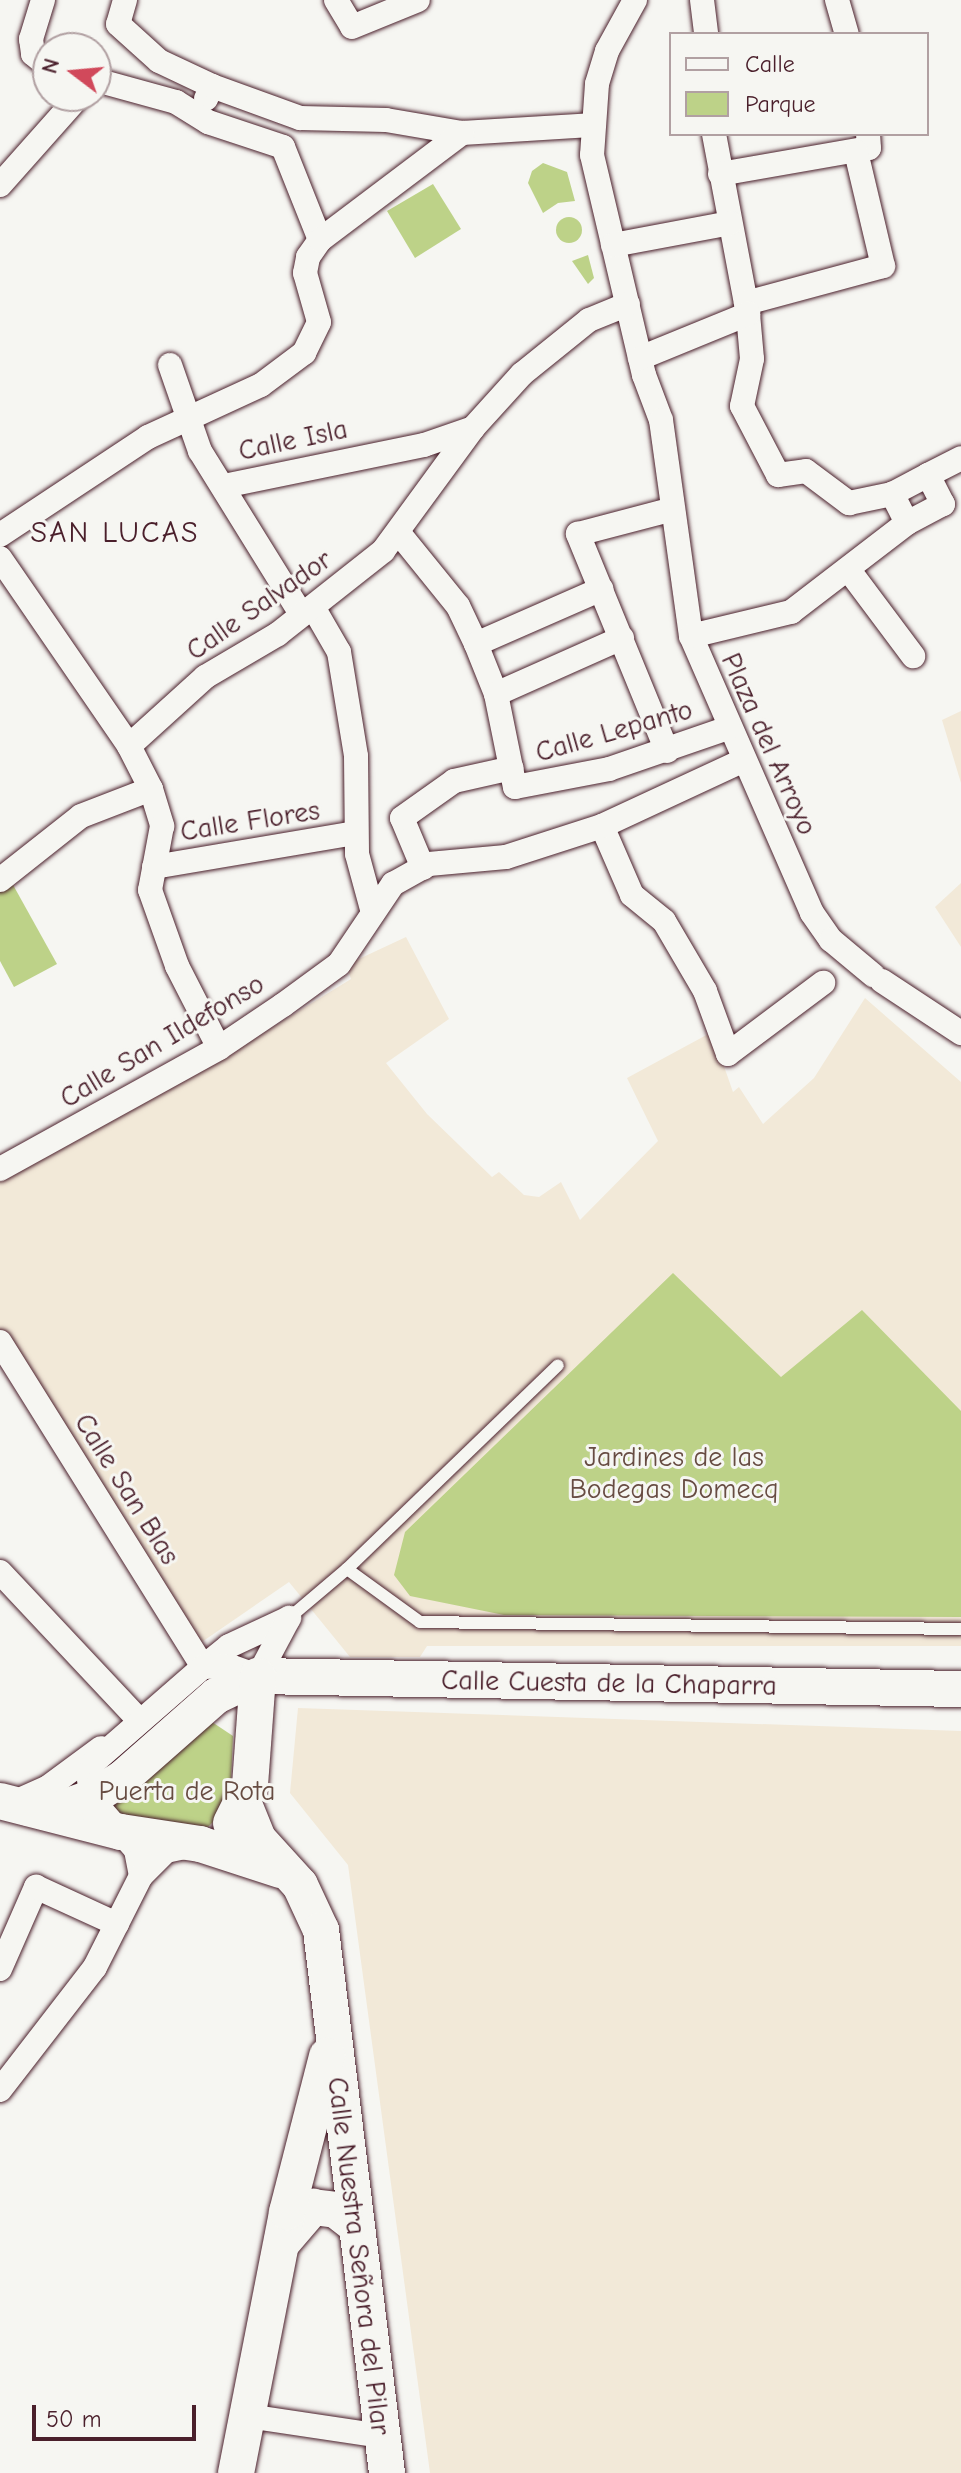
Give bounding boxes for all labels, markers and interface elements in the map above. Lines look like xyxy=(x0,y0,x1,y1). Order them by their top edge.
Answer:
north arrow xyxy=(32,32,112,112)
legend xyxy=(669,32,929,136)
text: Calle xyxy=(745,50,795,78)
text: N xyxy=(36,55,65,76)
text: Parque xyxy=(745,90,816,118)
street label: Calle Isla xyxy=(235,412,351,468)
district label: SAN LUCAS xyxy=(31,515,199,551)
street label: Calle Salvador xyxy=(180,543,338,667)
street label: Plaza del Arroyo xyxy=(714,648,824,840)
street label: Calle Lepanto xyxy=(532,693,696,769)
street label: Calle Flores xyxy=(178,793,322,849)
street label: Calle San Ildefonso xyxy=(54,967,270,1115)
street label: Calle San Blas xyxy=(67,1407,187,1571)
park label: Jardines de las Bodegas Domecq xyxy=(570,1440,778,1506)
street label: Calle Cuesta de la Chaparra xyxy=(441,1663,777,1703)
park label: Puerta de Rota xyxy=(99,1774,275,1808)
street label: Calle Nuestra Señora del Pilar xyxy=(320,2075,398,2437)
scale bar xyxy=(36,2389,200,2439)
text: 50 m xyxy=(46,2405,102,2433)

